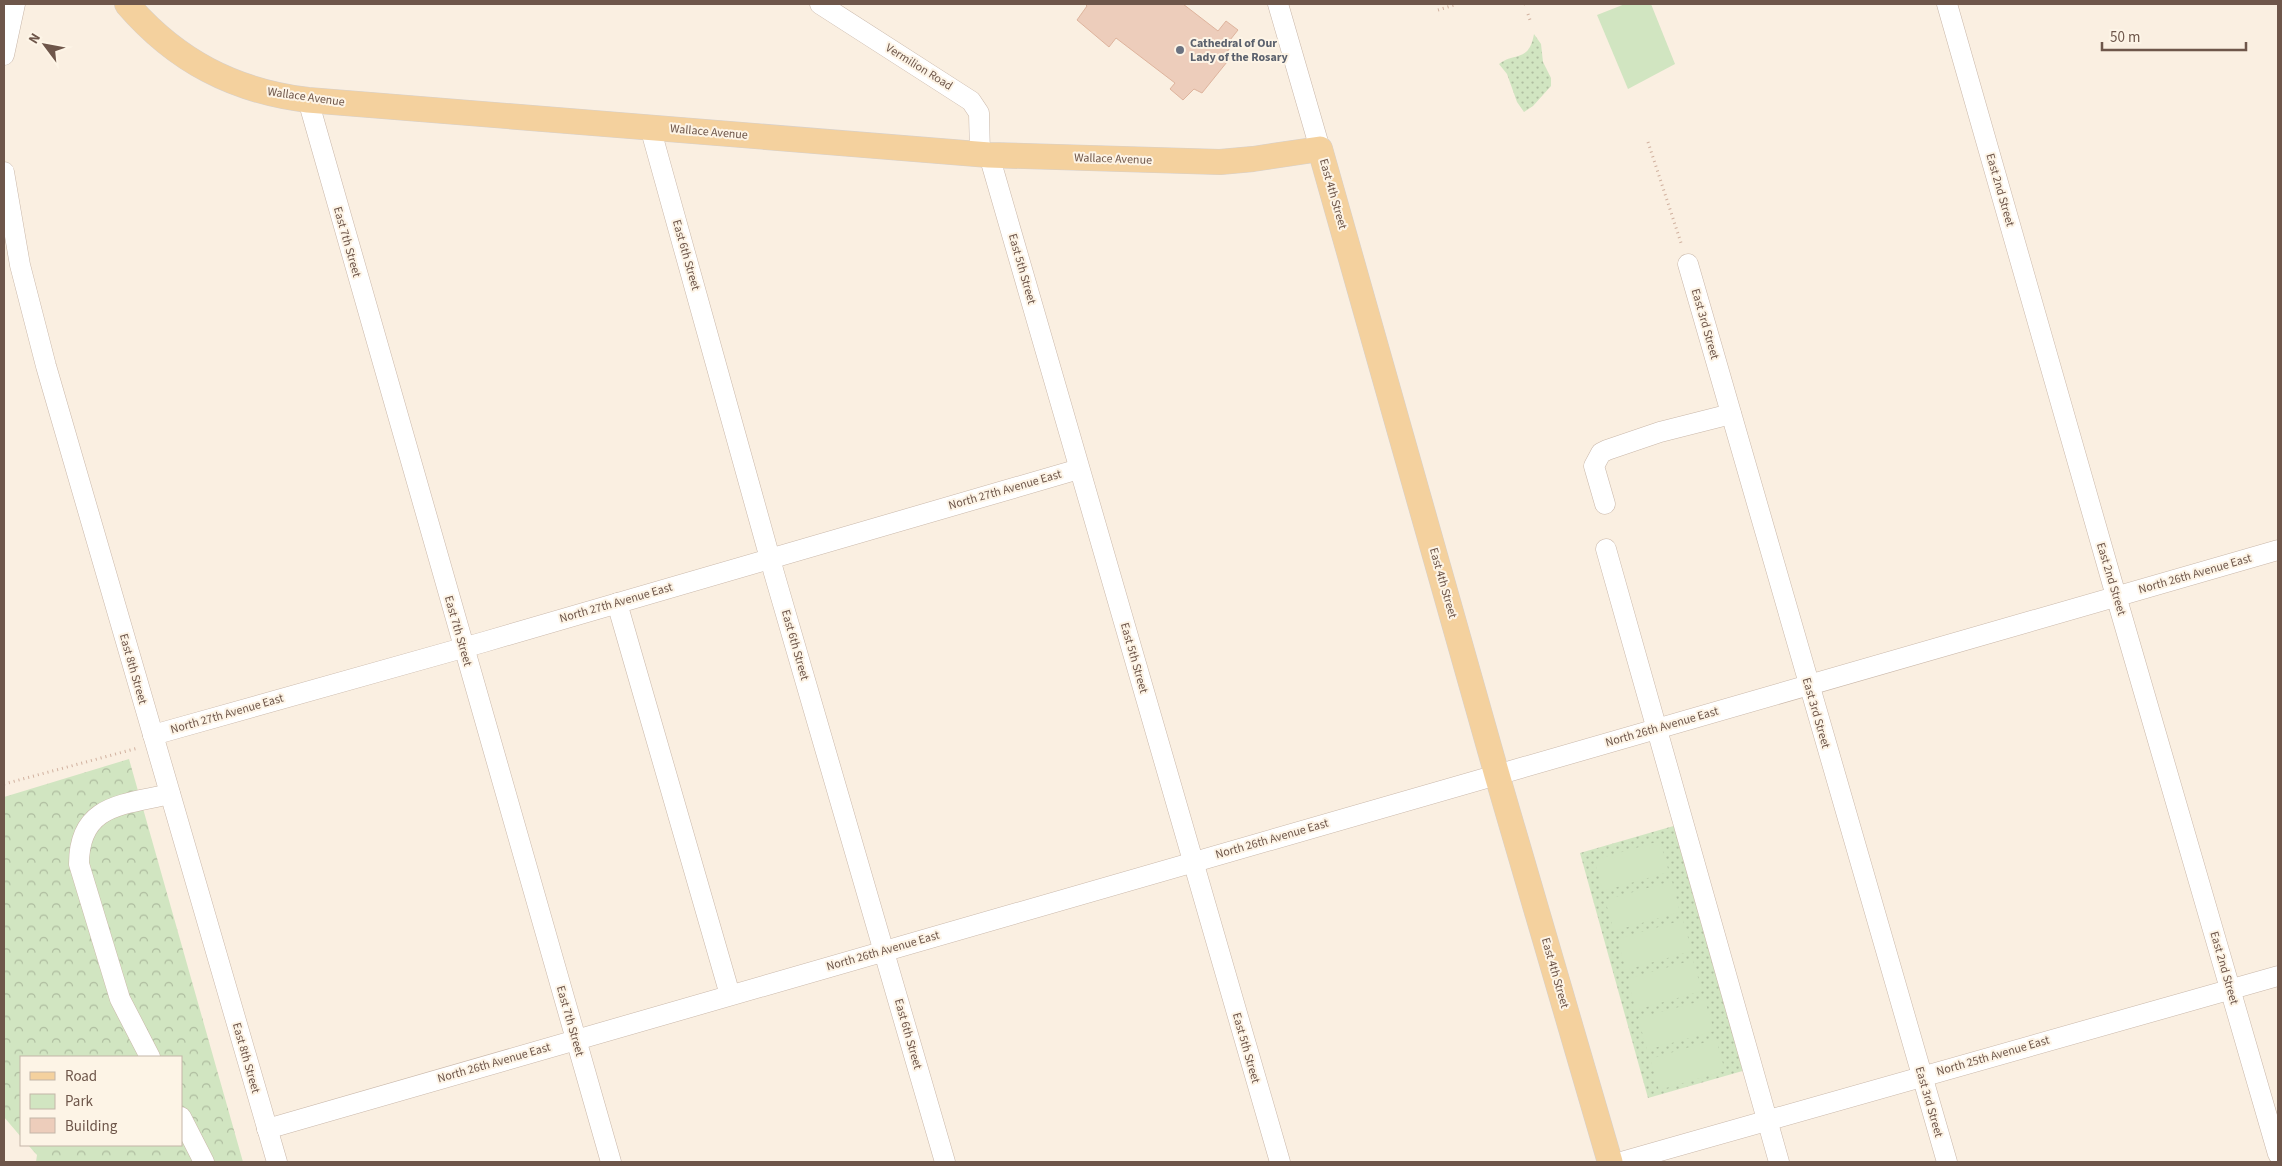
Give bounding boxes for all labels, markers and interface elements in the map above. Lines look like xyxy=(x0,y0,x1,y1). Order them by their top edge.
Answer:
north arrow xyxy=(20,20,70,70)
scale bar xyxy=(2102,20,2246,52)
text: 50 m xyxy=(2110,27,2140,48)
text: N xyxy=(24,29,46,48)
place label: Cathedral of Our Lady of the Rosary xyxy=(1190,35,1289,66)
street label: Vermilion Road xyxy=(882,40,956,94)
marker: Cathedral of Our Lady of the Rosary xyxy=(1174,44,1186,56)
street label: Wallace Avenue xyxy=(266,83,346,111)
street label: Wallace Avenue xyxy=(669,120,749,144)
street label: Wallace Avenue xyxy=(1074,149,1152,169)
street label: East 2nd Street xyxy=(1981,151,2019,229)
street label: East 4th Street xyxy=(1315,157,1351,231)
street label: East 7th Street xyxy=(329,205,365,279)
street label: East 6th Street xyxy=(668,218,704,292)
street label: East 5th Street xyxy=(1004,232,1040,306)
street label: East 3rd Street xyxy=(1687,287,1723,361)
street label: North 27th Avenue East xyxy=(946,466,1064,514)
street label: East 2nd Street xyxy=(2092,541,2130,617)
street label: East 4th Street xyxy=(1425,546,1461,620)
street label: North 26th Avenue East xyxy=(2136,550,2254,598)
street label: North 27th Avenue East xyxy=(557,579,675,627)
street label: East 7th Street xyxy=(440,594,476,668)
street label: East 6th Street xyxy=(777,608,813,682)
street label: East 5th Street xyxy=(1116,621,1152,695)
street label: East 8th Street xyxy=(115,632,151,706)
street label: East 3rd Street xyxy=(1798,676,1834,750)
street label: North 27th Avenue East xyxy=(168,690,286,738)
street label: North 26th Avenue East xyxy=(1603,703,1721,751)
street label: North 26th Avenue East xyxy=(1213,815,1331,863)
street label: North 26th Avenue East xyxy=(824,927,942,975)
street label: East 2nd Street xyxy=(2205,929,2243,1007)
street label: East 4th Street xyxy=(1537,936,1573,1010)
street label: East 7th Street xyxy=(552,984,588,1058)
street label: East 6th Street xyxy=(890,997,926,1071)
street label: East 5th Street xyxy=(1228,1011,1264,1085)
street label: East 8th Street xyxy=(228,1021,264,1095)
street label: North 25th Avenue East xyxy=(1934,1032,2052,1080)
street label: North 26th Avenue East xyxy=(435,1039,553,1087)
legend xyxy=(20,1056,182,1146)
street label: East 3rd Street xyxy=(1911,1065,1947,1139)
text: Road xyxy=(65,1066,97,1087)
text: Park xyxy=(65,1091,94,1112)
text: Building xyxy=(65,1116,118,1137)

